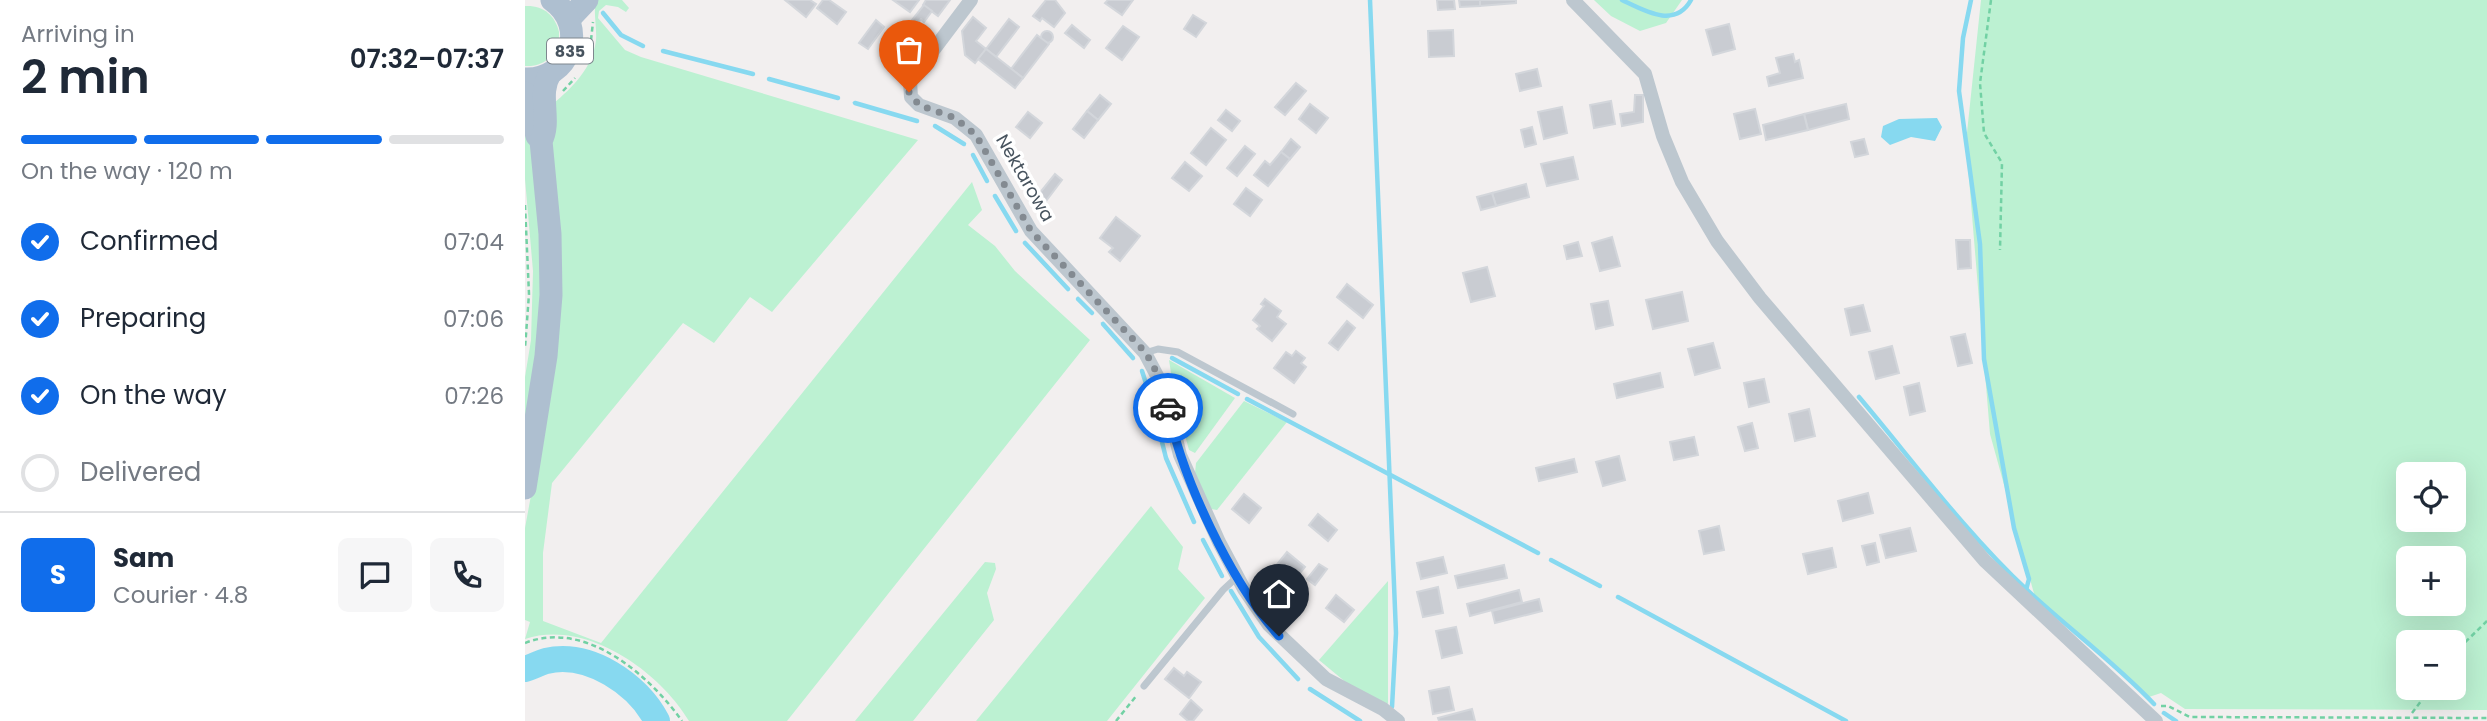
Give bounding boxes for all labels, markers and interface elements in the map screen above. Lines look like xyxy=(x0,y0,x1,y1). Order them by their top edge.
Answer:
text: Arriving in xyxy=(21,18,135,50)
pin xyxy=(879,20,939,92)
icon: bag xyxy=(890,31,928,69)
road number: 835 xyxy=(547,38,593,64)
text: 07:32–07:37 xyxy=(350,41,504,77)
text: 2 min xyxy=(21,45,150,109)
street label: Nektarowa xyxy=(990,130,1061,226)
text: On the way · 120 m xyxy=(21,155,233,187)
icon: check xyxy=(21,223,59,261)
text: Confirmed xyxy=(80,223,218,259)
text: 07:04 xyxy=(443,226,504,258)
icon: check xyxy=(21,300,59,338)
text: Preparing xyxy=(80,300,206,336)
text: 07:06 xyxy=(443,303,504,335)
courier xyxy=(1133,373,1203,443)
icon: check xyxy=(21,377,59,415)
text: On the way xyxy=(80,377,227,413)
text: 07:26 xyxy=(444,380,504,412)
icon: car xyxy=(1149,389,1187,427)
text: Delivered xyxy=(80,454,201,490)
map controls xyxy=(2396,462,2466,700)
button: locate xyxy=(2396,462,2466,532)
button: chat xyxy=(338,538,412,612)
button: phone xyxy=(430,538,504,612)
text: Sam xyxy=(113,540,174,576)
button: + xyxy=(2396,546,2466,616)
text: S xyxy=(50,557,66,593)
pin xyxy=(1249,564,1309,636)
icon: home xyxy=(1260,575,1298,613)
text: Courier · 4.8 xyxy=(113,579,248,611)
button: − xyxy=(2396,630,2466,700)

